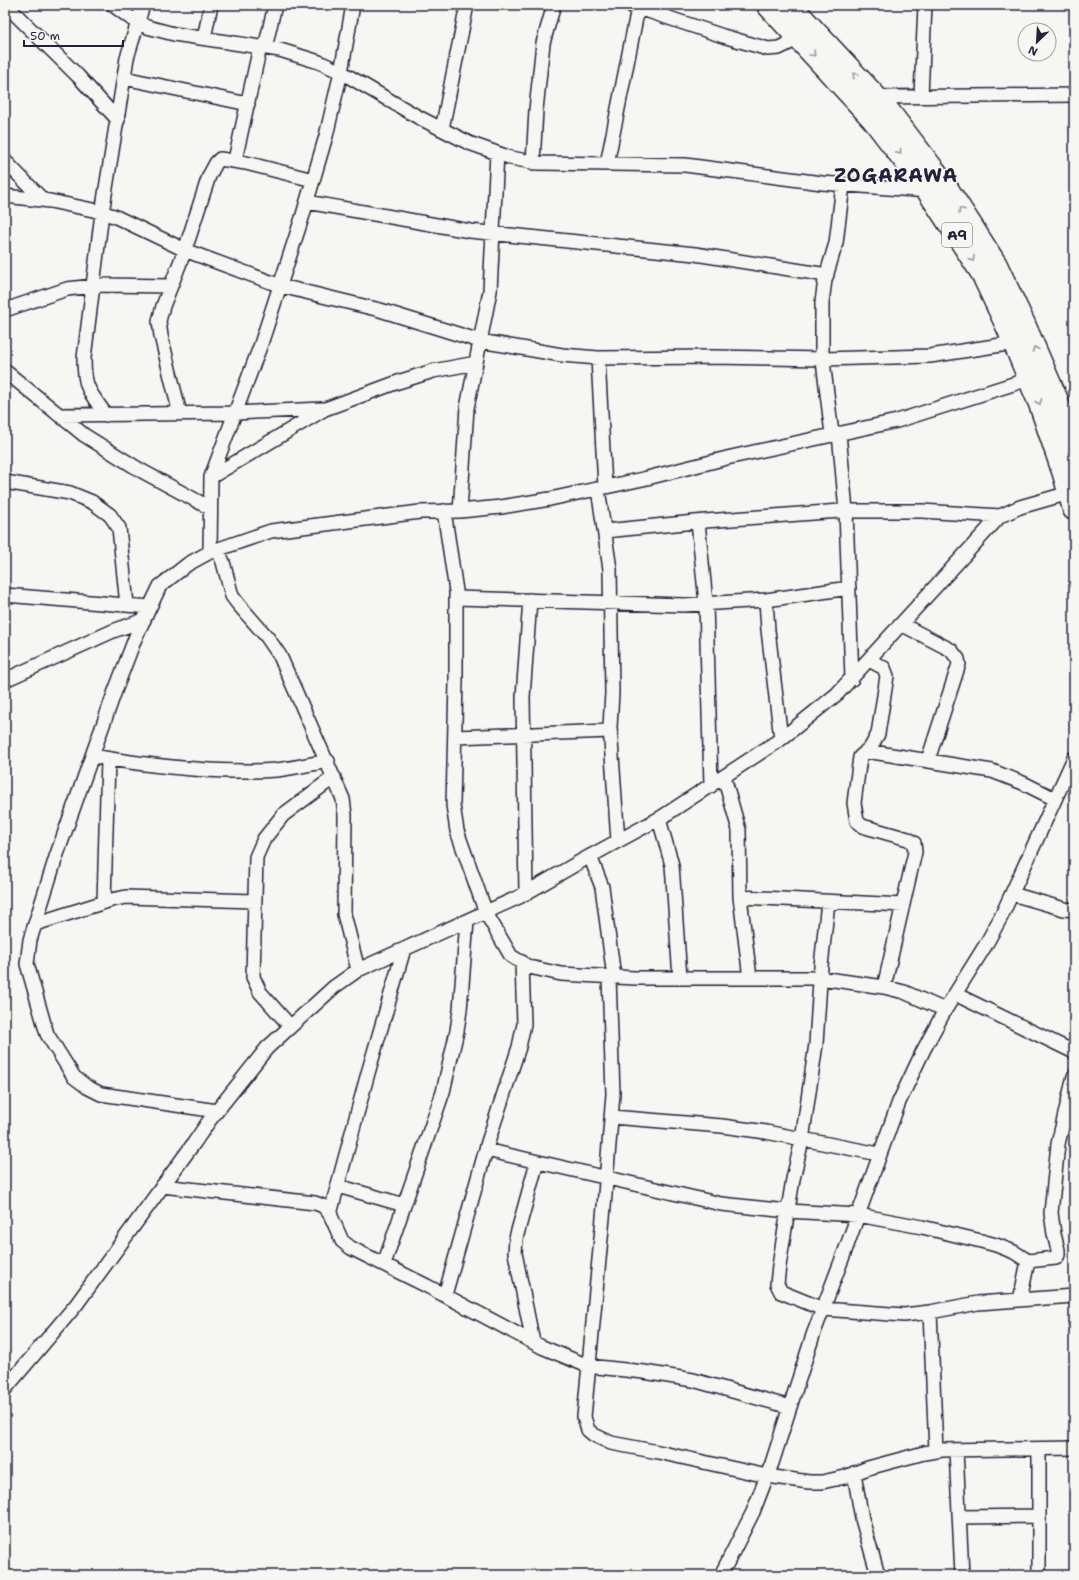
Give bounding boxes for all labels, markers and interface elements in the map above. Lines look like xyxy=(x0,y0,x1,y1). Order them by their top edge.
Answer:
scale bar xyxy=(24,22,123,48)
north arrow xyxy=(1017,22,1057,62)
text: 50 m xyxy=(30,28,60,44)
text: N xyxy=(1026,42,1040,59)
one-way arrow xyxy=(808,49,816,57)
one-way arrow xyxy=(852,72,860,80)
one-way arrow xyxy=(894,147,901,154)
district label: ZOGARAWA xyxy=(834,163,958,188)
one-way arrow xyxy=(958,207,966,214)
road number: A9 xyxy=(942,223,972,247)
one-way arrow xyxy=(968,255,975,262)
one-way arrow xyxy=(1032,346,1040,354)
one-way arrow xyxy=(1034,397,1042,405)

